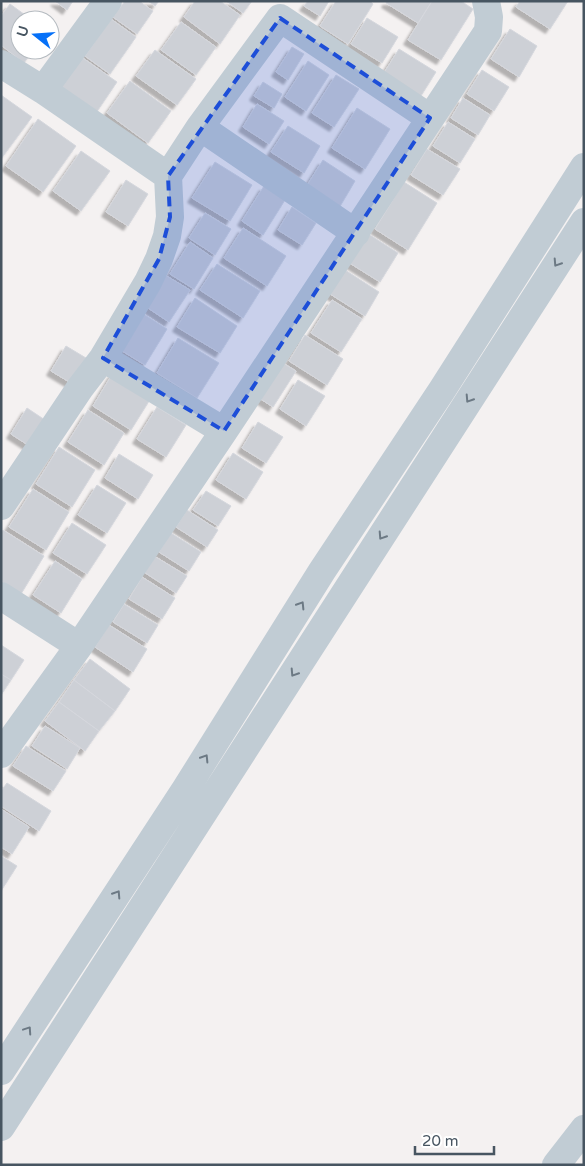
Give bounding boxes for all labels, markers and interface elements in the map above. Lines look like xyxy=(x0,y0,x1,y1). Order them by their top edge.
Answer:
north arrow xyxy=(10,10,60,60)
text: U xyxy=(13,24,33,39)
one-way arrow xyxy=(554,257,564,266)
one-way arrow xyxy=(466,394,476,403)
one-way arrow xyxy=(378,531,388,540)
one-way arrow xyxy=(295,602,304,611)
one-way arrow xyxy=(290,667,300,676)
one-way arrow xyxy=(199,754,209,763)
one-way arrow xyxy=(111,891,120,900)
one-way arrow xyxy=(22,1026,31,1036)
scale bar xyxy=(415,1124,494,1156)
text: 20 m xyxy=(422,1132,459,1150)

